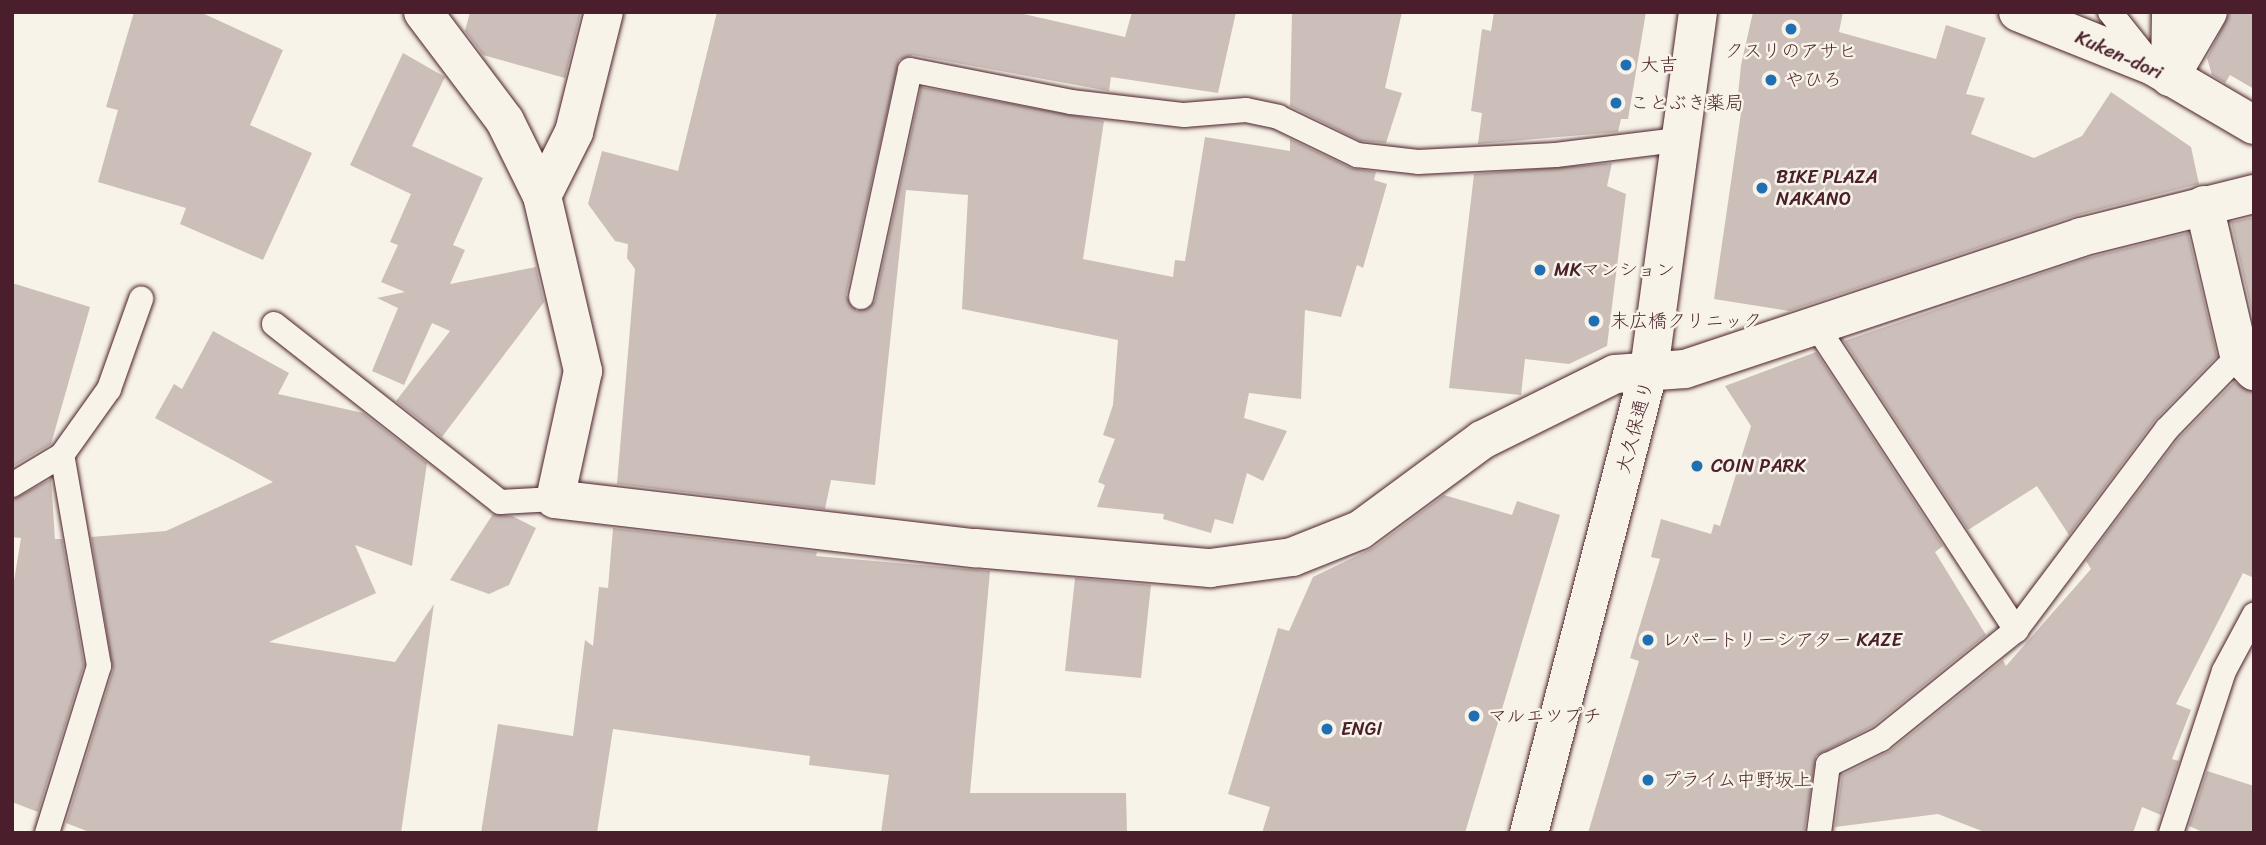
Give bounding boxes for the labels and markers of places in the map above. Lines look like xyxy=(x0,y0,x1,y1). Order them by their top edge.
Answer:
marker: クスリのアサヒ xyxy=(1783,21,1799,37)
place label: クスリのアサヒ xyxy=(1725,40,1857,62)
place label: 大吉 xyxy=(1640,54,1678,76)
marker: 大吉 xyxy=(1618,57,1634,73)
place label: やひろ xyxy=(1785,69,1842,91)
marker: やひろ xyxy=(1763,72,1779,88)
place label: ことぶき薬局 xyxy=(1630,92,1744,114)
marker: ことぶき薬局 xyxy=(1608,95,1624,111)
place label: BIKE PLAZA NAKANO xyxy=(1776,166,1879,210)
marker: BIKE PLAZA NAKANO xyxy=(1754,180,1770,196)
place label: MKマンション xyxy=(1554,259,1676,281)
marker: MKマンション xyxy=(1532,262,1548,278)
place label: 末広橋クリニック xyxy=(1610,310,1762,332)
marker: 末広橋クリニック xyxy=(1584,311,1604,331)
place label: COIN PARK xyxy=(1711,455,1805,477)
marker: COIN PARK xyxy=(1689,458,1705,474)
place label: レパートリーシアター KAZE xyxy=(1662,629,1902,651)
marker: レパートリーシアター KAZE xyxy=(1640,632,1656,648)
place label: マルエツプチ xyxy=(1488,705,1602,727)
marker: マルエツプチ xyxy=(1466,708,1482,724)
place label: ENGI xyxy=(1341,718,1382,740)
marker: ENGI xyxy=(1319,721,1335,737)
place label: プライム中野坂上 xyxy=(1662,769,1814,791)
marker: プライム中野坂上 xyxy=(1640,772,1656,788)

